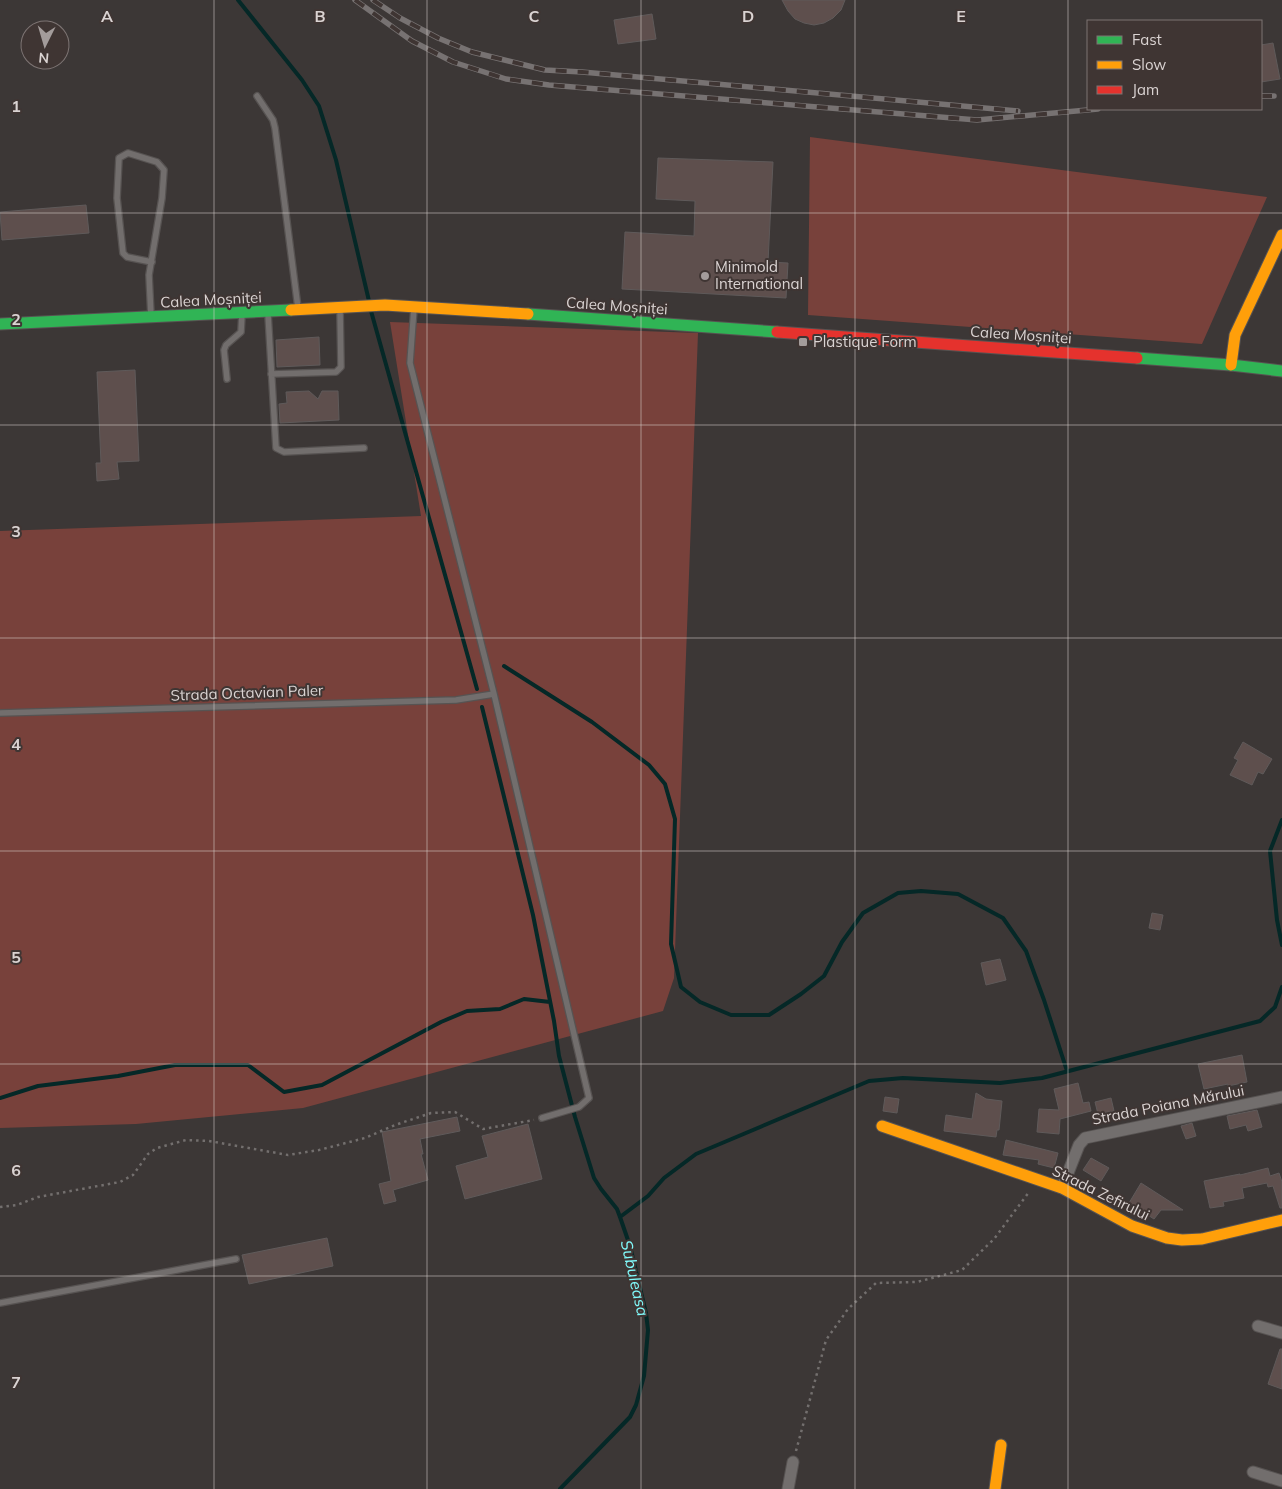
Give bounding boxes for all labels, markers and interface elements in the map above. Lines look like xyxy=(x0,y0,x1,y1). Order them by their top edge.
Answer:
text: A xyxy=(101,6,113,26)
text: B xyxy=(314,6,326,26)
text: C xyxy=(529,6,540,26)
text: D xyxy=(742,6,754,26)
text: E xyxy=(956,6,966,26)
north arrow xyxy=(20,20,70,70)
legend xyxy=(1087,20,1262,110)
text: Fast xyxy=(1132,30,1162,49)
text: N xyxy=(38,49,50,67)
text: Slow xyxy=(1132,55,1166,74)
text: Jam xyxy=(1132,80,1159,99)
text: 1 xyxy=(11,96,21,116)
place label: Minimold International xyxy=(715,257,803,293)
marker: Minimold International xyxy=(699,270,711,282)
street label: Calea Moșniței xyxy=(160,287,262,312)
street label: Calea Moșniței xyxy=(566,292,668,319)
text: 2 xyxy=(11,309,21,329)
street label: Calea Moșniței xyxy=(970,321,1072,348)
place label: Plastique Form xyxy=(813,332,917,351)
marker: Plastique Form xyxy=(797,336,809,348)
text: 3 xyxy=(11,521,21,541)
street label: Strada Octavian Paler xyxy=(170,680,324,705)
text: 4 xyxy=(11,734,21,754)
text: 5 xyxy=(11,947,21,967)
street label: Strada Poiana Mărului xyxy=(1090,1080,1246,1129)
text: 6 xyxy=(11,1160,21,1180)
street label: Strada Zefirului xyxy=(1049,1161,1153,1224)
water label: Subuleasa xyxy=(617,1238,654,1318)
text: 7 xyxy=(11,1372,21,1392)

